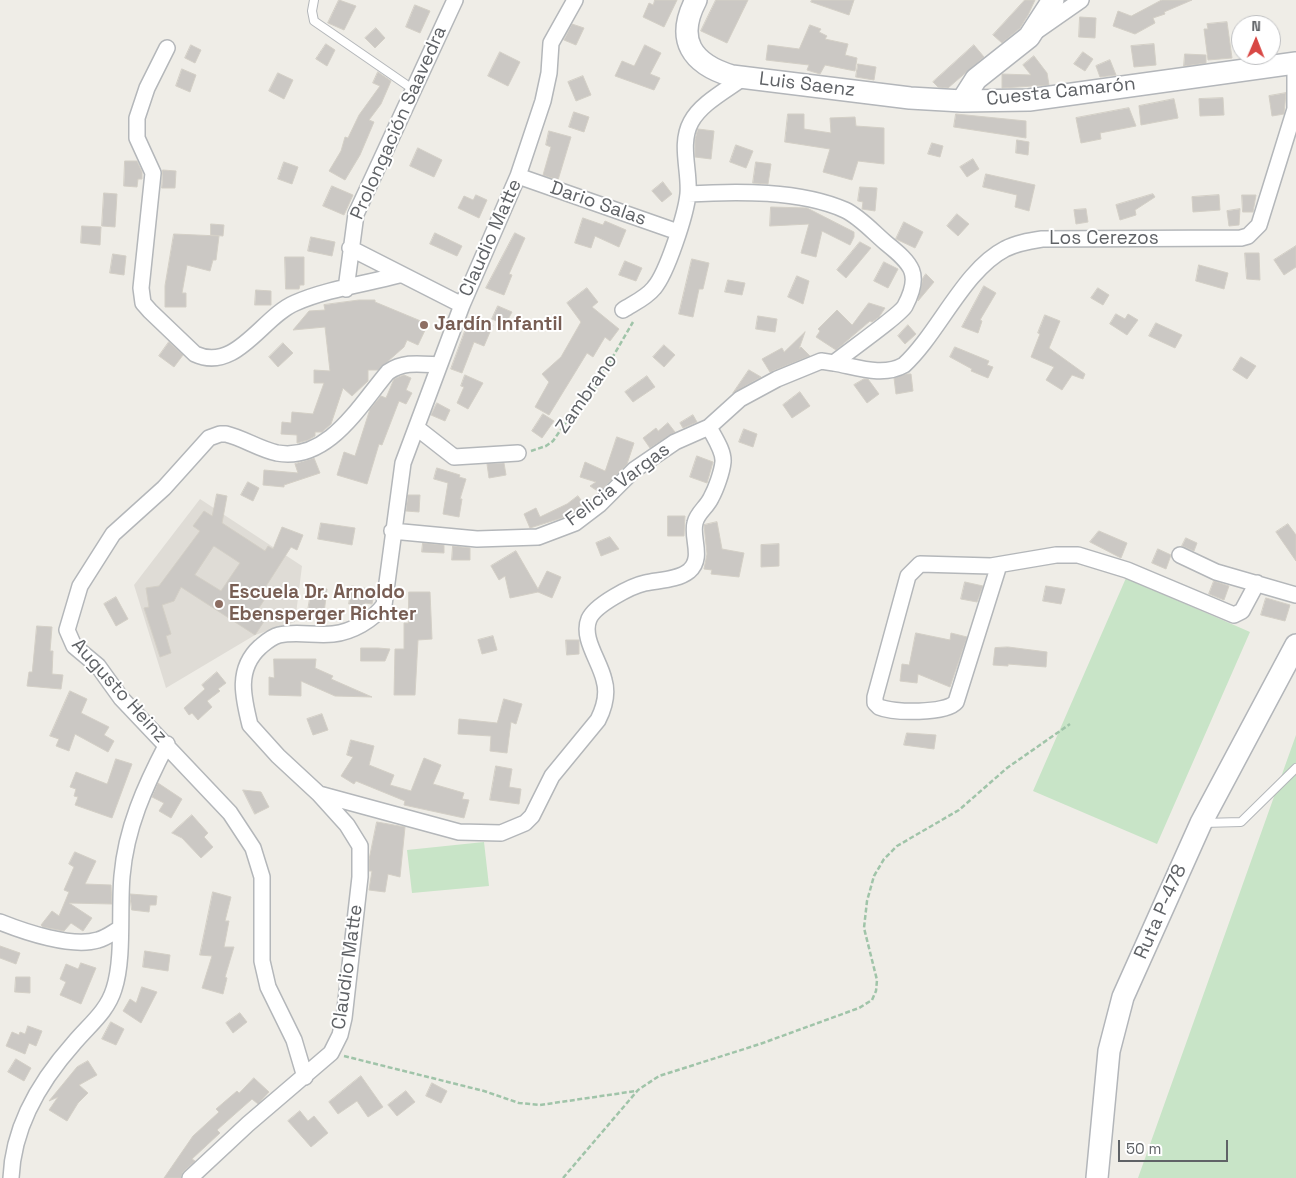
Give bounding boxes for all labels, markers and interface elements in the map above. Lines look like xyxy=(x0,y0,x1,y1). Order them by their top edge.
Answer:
north arrow xyxy=(1231,15,1281,65)
text: N xyxy=(1251,17,1261,35)
street label: Prolongación Saavedra xyxy=(346,23,452,223)
street label: Luis Saenz xyxy=(758,68,856,102)
street label: Cuesta Camarón xyxy=(985,73,1137,111)
street label: Claudio Matte xyxy=(455,176,527,300)
street label: Dario Salas xyxy=(547,177,649,231)
street label: Los Cerezos xyxy=(1049,228,1159,250)
place label: Jardín Infantil xyxy=(434,314,563,336)
marker: Jardín Infantil xyxy=(418,319,430,331)
street label: Zambrano xyxy=(551,350,623,438)
street label: Felicia Vargas xyxy=(561,438,675,532)
place label: Escuela Dr. Arnoldo Ebensperger Richter xyxy=(229,582,416,626)
marker: Escuela Dr. Arnoldo Ebensperger Richter xyxy=(213,598,225,610)
street label: Augusto Heinz xyxy=(66,634,172,748)
street label: Ruta P-478 xyxy=(1130,861,1192,963)
street label: Claudio Matte xyxy=(328,903,368,1031)
scale bar xyxy=(1121,1130,1231,1162)
text: 50 m xyxy=(1126,1139,1161,1158)

